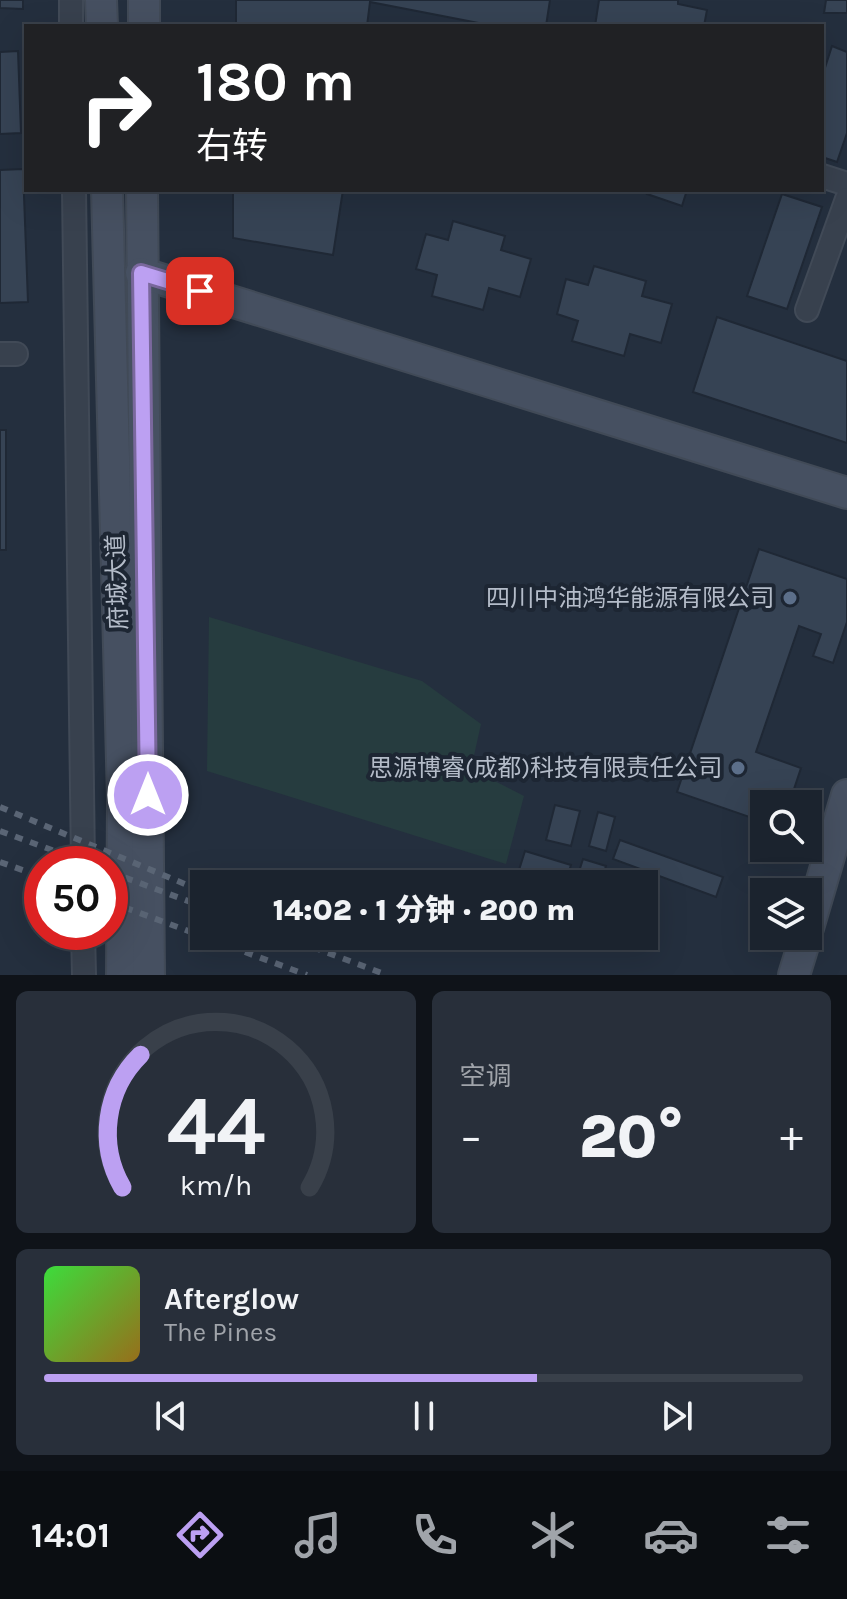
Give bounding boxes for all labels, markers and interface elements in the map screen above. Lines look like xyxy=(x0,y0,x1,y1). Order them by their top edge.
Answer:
text: 180 m xyxy=(196,49,355,114)
icon: right xyxy=(64,56,168,160)
text: 右转 xyxy=(196,125,268,167)
pin xyxy=(166,257,234,325)
icon: arrive xyxy=(178,269,222,313)
street label: 府城大道 xyxy=(101,534,133,630)
place label: 四川中油鸿华能源有限公司 xyxy=(486,584,774,612)
marker: 四川中油鸿华能源有限公司 xyxy=(781,589,799,607)
position arrow xyxy=(106,753,190,837)
place label: 思源博睿(成都)科技有限责任公司 xyxy=(369,754,722,782)
marker: 思源博睿(成都)科技有限责任公司 xyxy=(729,759,747,777)
map controls xyxy=(750,790,822,950)
button: search xyxy=(750,790,822,862)
speed limit sign: 50 xyxy=(24,846,128,950)
button: layers xyxy=(750,878,822,950)
text: 14:02 · 1 分钟 · 200 m xyxy=(273,892,575,928)
text: 空调 xyxy=(460,1061,512,1092)
text: 44 xyxy=(166,1078,265,1175)
text: 20° xyxy=(579,1102,684,1172)
text: − xyxy=(460,1111,483,1162)
text: + xyxy=(780,1111,803,1162)
text: km/h xyxy=(180,1169,252,1202)
text: Afterglow xyxy=(164,1281,299,1317)
text: The Pines xyxy=(164,1317,277,1348)
icon: previous xyxy=(149,1394,193,1438)
icon: pause xyxy=(402,1394,446,1438)
icon: next xyxy=(655,1394,699,1438)
icon: directions xyxy=(172,1507,228,1563)
icon: music xyxy=(290,1507,346,1563)
icon: phone xyxy=(407,1507,463,1563)
icon: climate xyxy=(525,1507,581,1563)
icon: car xyxy=(643,1507,699,1563)
icon: filters xyxy=(760,1507,816,1563)
text: 14:01 xyxy=(31,1514,110,1556)

